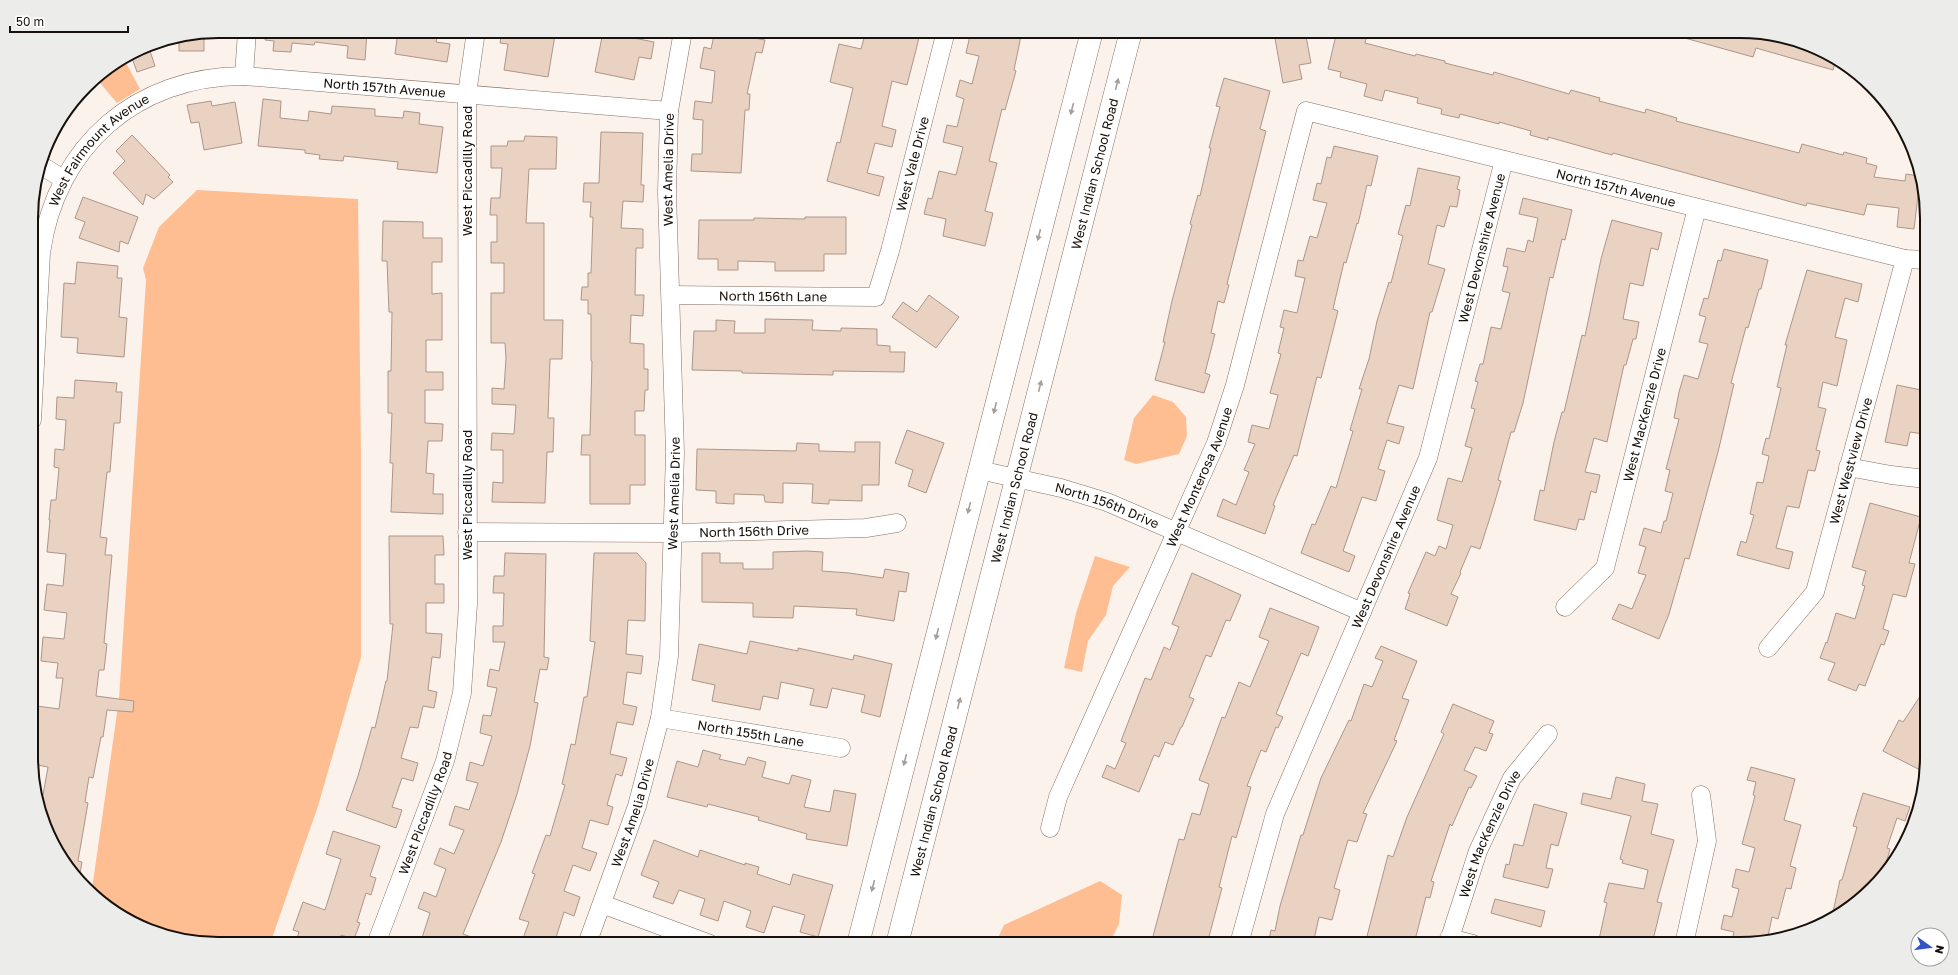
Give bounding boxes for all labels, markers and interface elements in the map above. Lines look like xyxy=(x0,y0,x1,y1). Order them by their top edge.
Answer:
scale bar xyxy=(10,8,128,34)
text: 50 m xyxy=(16,14,44,29)
street label: North 157th Avenue xyxy=(323,75,446,101)
one-way arrow xyxy=(1115,78,1121,90)
street label: West Fairmount Avenue xyxy=(45,90,152,208)
street label: West Indian School Road xyxy=(1067,97,1121,251)
one-way arrow xyxy=(1068,103,1074,116)
street label: West Piccadilly Road xyxy=(459,106,475,236)
street label: West Amelia Drive xyxy=(659,113,677,226)
street label: West Vale Drive xyxy=(892,115,932,213)
street label: North 157th Avenue xyxy=(1554,165,1677,210)
street label: West Devonshire Avenue xyxy=(1455,171,1508,325)
one-way arrow xyxy=(1036,229,1042,242)
street label: North 156th Lane xyxy=(719,287,827,305)
street label: West MacKenzie Drive xyxy=(1619,346,1669,484)
one-way arrow xyxy=(1037,380,1043,392)
street label: West Westview Drive xyxy=(1826,396,1875,526)
one-way arrow xyxy=(992,402,998,414)
street label: West Monterosa Avenue xyxy=(1163,405,1235,549)
street label: West Indian School Road xyxy=(987,410,1041,565)
street label: West Piccadilly Road xyxy=(459,430,475,560)
street label: West Amelia Drive xyxy=(664,437,683,550)
street label: North 156th Drive xyxy=(1054,479,1162,532)
street label: West Devonshire Avenue xyxy=(1348,483,1423,631)
one-way arrow xyxy=(966,502,972,514)
street label: North 156th Drive xyxy=(699,521,809,540)
one-way arrow xyxy=(934,628,940,640)
one-way arrow xyxy=(956,696,962,709)
street label: North 155th Lane xyxy=(696,716,805,750)
street label: West Indian School Road xyxy=(906,724,961,879)
street label: West Piccadilly Road xyxy=(395,750,455,877)
one-way arrow xyxy=(902,754,908,766)
street label: West Amelia Drive xyxy=(608,757,657,869)
street label: West MacKenzie Drive xyxy=(1455,766,1524,900)
one-way arrow xyxy=(870,880,876,892)
north arrow xyxy=(1910,927,1950,967)
text: N xyxy=(1933,944,1948,955)

